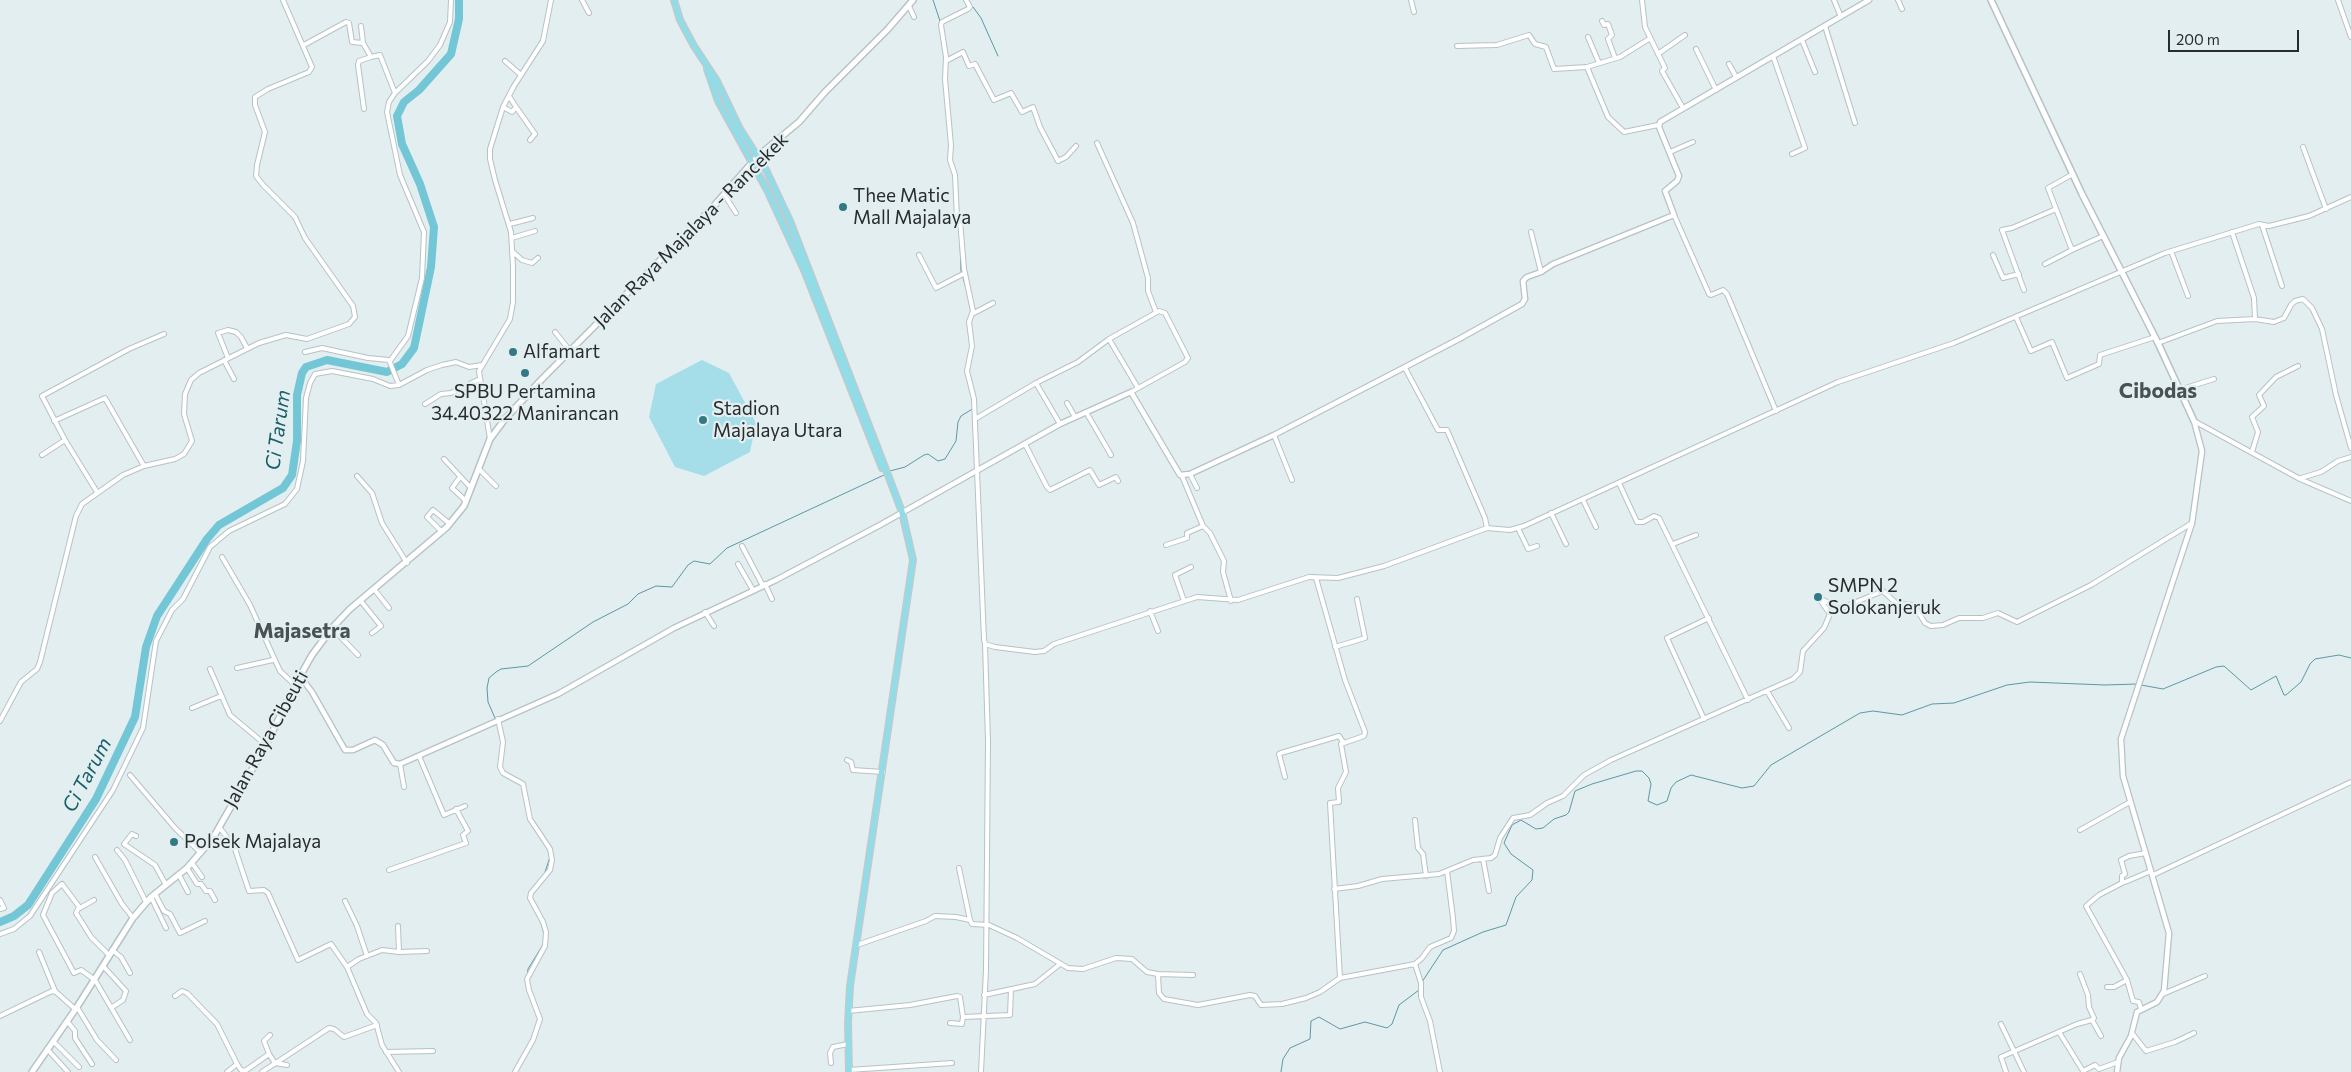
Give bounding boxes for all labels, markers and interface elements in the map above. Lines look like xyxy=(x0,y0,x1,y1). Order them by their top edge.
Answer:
scale bar xyxy=(2171,20,2302,52)
text: 200 m xyxy=(2176,30,2220,48)
street label: Jalan Raya Majalaya - Rancekek xyxy=(589,128,793,332)
place label: Thee Matic Mall Majalaya xyxy=(853,185,971,229)
marker: Thee Matic Mall Majalaya xyxy=(837,201,849,213)
place label: Alfamart xyxy=(523,341,600,363)
marker: Alfamart xyxy=(507,346,519,358)
marker: SPBU Pertamina 34.40322 Manirancan xyxy=(519,367,531,379)
district label: Cibodas xyxy=(2119,378,2197,404)
place label: SPBU Pertamina 34.40322 Manirancan xyxy=(431,381,619,425)
water label: Ci Tarum xyxy=(260,388,296,472)
place label: Stadion Majalaya Utara xyxy=(713,398,842,442)
marker: Stadion Majalaya Utara xyxy=(697,414,709,426)
place label: SMPN 2 Solokanjeruk xyxy=(1828,575,1941,619)
marker: SMPN 2 Solokanjeruk xyxy=(1812,591,1824,603)
district label: Majasetra xyxy=(253,618,351,644)
street label: Jalan Raya Cibeuti xyxy=(219,667,313,811)
water label: Ci Tarum xyxy=(57,734,117,816)
place label: Polsek Majalaya xyxy=(184,831,321,853)
marker: Polsek Majalaya xyxy=(168,836,180,848)

